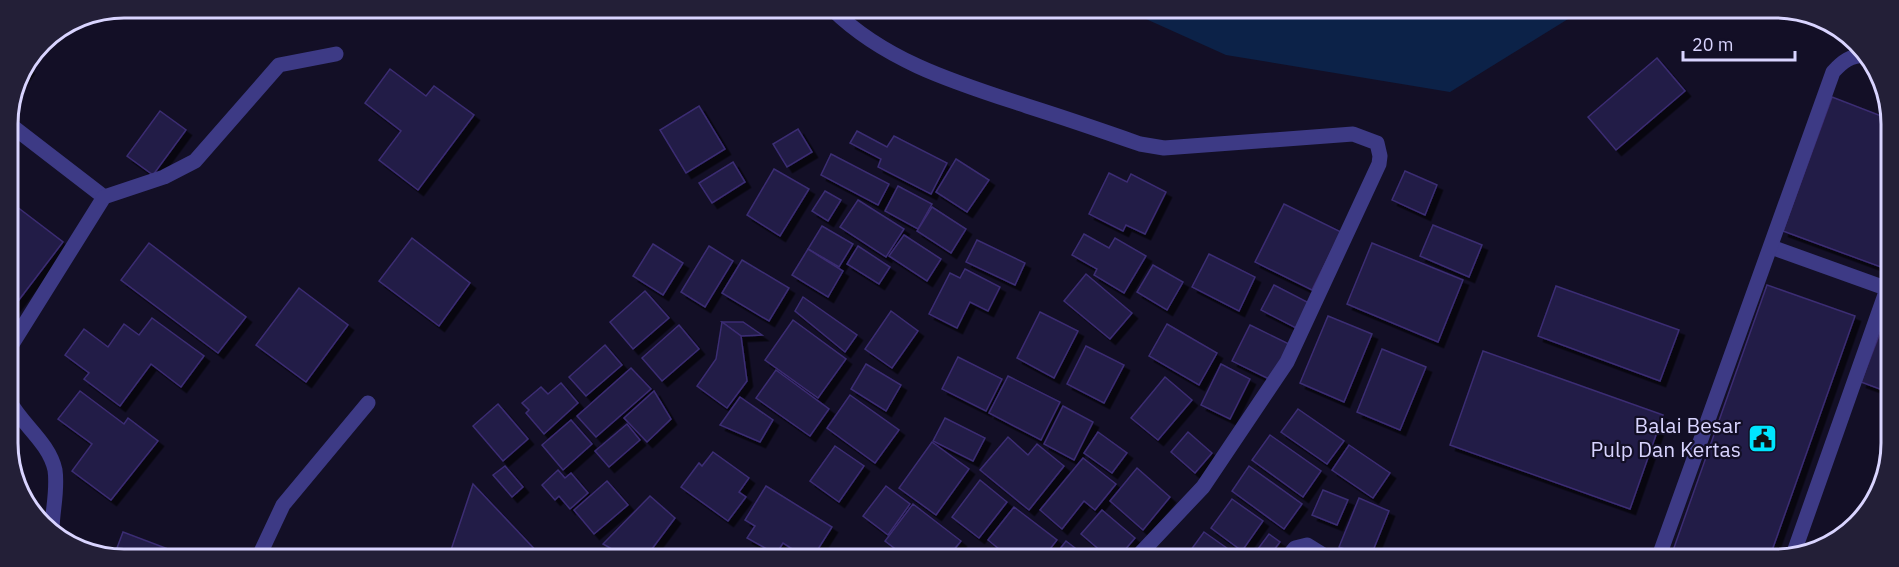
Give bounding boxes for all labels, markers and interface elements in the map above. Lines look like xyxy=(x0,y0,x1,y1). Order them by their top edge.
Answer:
scale bar xyxy=(1683,24,1796,62)
text: 20 m xyxy=(1692,33,1734,56)
place label: Balai Besar Pulp Dan Kertas xyxy=(1590,411,1741,463)
public building icon: Balai Besar Pulp Dan Kertas xyxy=(1746,422,1778,454)

